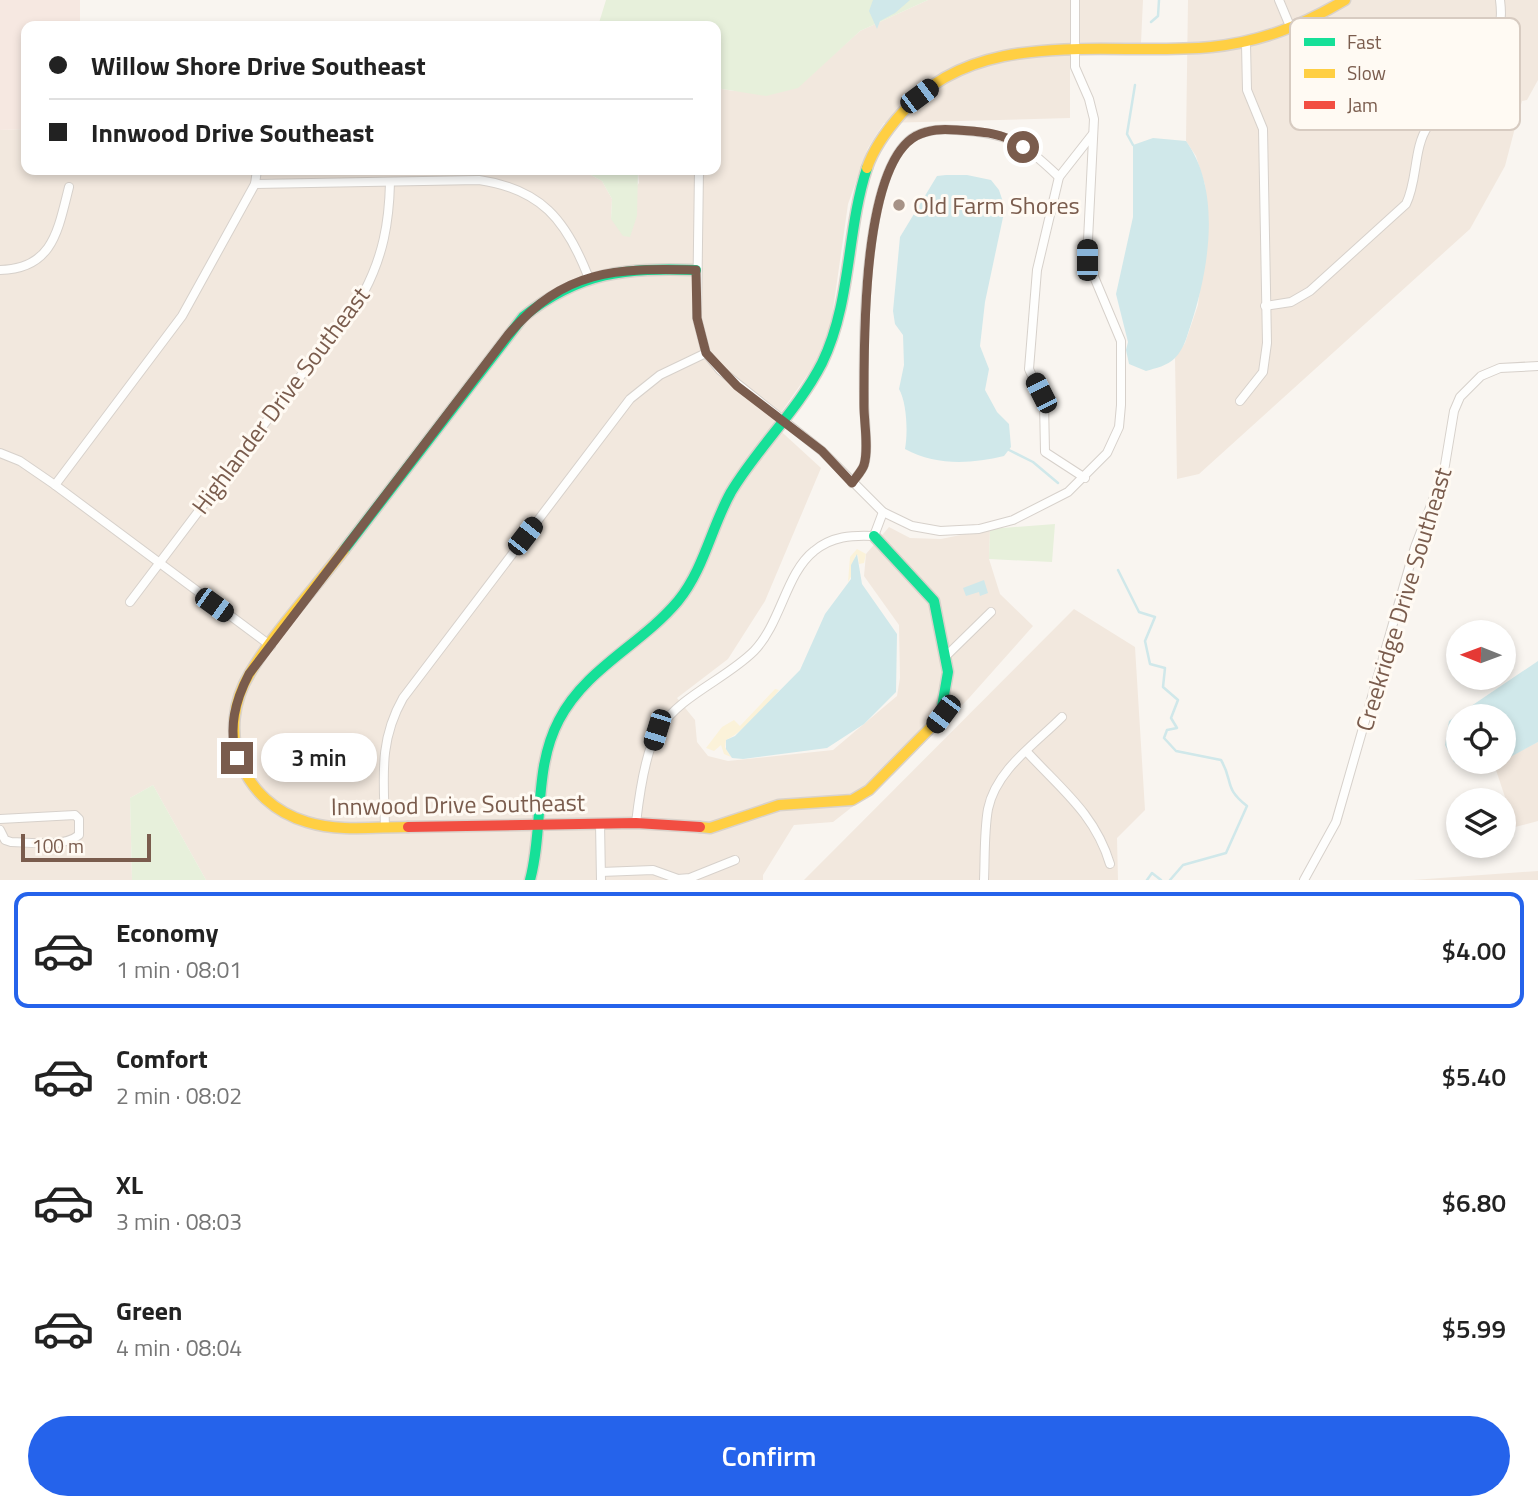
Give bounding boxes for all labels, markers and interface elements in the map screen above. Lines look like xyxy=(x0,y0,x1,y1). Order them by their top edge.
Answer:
legend xyxy=(1290,18,1520,130)
text: Fast xyxy=(1347,27,1382,56)
text: Willow Shore Drive Southeast xyxy=(91,46,426,85)
text: Slow xyxy=(1347,58,1386,87)
car xyxy=(896,75,943,117)
text: Jam xyxy=(1347,90,1378,119)
text: Innwood Drive Southeast xyxy=(91,113,374,152)
route start xyxy=(1007,131,1039,163)
place label: Old Farm Shores xyxy=(913,187,1080,223)
marker: Old Farm Shores xyxy=(891,197,907,213)
car xyxy=(1077,239,1098,281)
street label: Highlander Drive Southeast xyxy=(182,278,378,521)
car xyxy=(1023,370,1060,416)
street label: Creekridge Drive Southeast xyxy=(1346,462,1460,735)
car xyxy=(504,513,547,559)
car xyxy=(191,584,238,626)
north arrow xyxy=(1446,620,1516,690)
map controls xyxy=(1446,620,1516,858)
car xyxy=(922,691,965,737)
button: locate xyxy=(1446,704,1516,774)
car xyxy=(641,707,674,753)
callout: 3 min xyxy=(262,734,377,782)
text: 3 min xyxy=(291,740,347,775)
route end xyxy=(221,742,253,774)
street label: Innwood Drive Southeast xyxy=(331,784,586,824)
button: layers xyxy=(1446,788,1516,858)
scale bar xyxy=(21,831,150,863)
text: 100 m xyxy=(32,831,84,860)
text: Economy xyxy=(116,913,218,952)
icon: car xyxy=(32,919,95,982)
text: $4.00 xyxy=(1442,931,1506,970)
text: 1 min · 08:01 xyxy=(116,952,242,987)
text: Comfort xyxy=(116,1039,208,1078)
icon: car xyxy=(32,1045,95,1108)
text: $5.40 xyxy=(1442,1057,1506,1096)
text: 2 min · 08:02 xyxy=(116,1078,242,1113)
text: XL xyxy=(116,1165,143,1204)
icon: car xyxy=(32,1171,95,1234)
text: $6.80 xyxy=(1442,1183,1506,1222)
text: 3 min · 08:03 xyxy=(116,1204,242,1239)
text: Green xyxy=(116,1291,182,1330)
icon: car xyxy=(32,1297,95,1360)
text: $5.99 xyxy=(1442,1309,1506,1348)
text: 4 min · 08:04 xyxy=(116,1330,242,1365)
button: Confirm xyxy=(28,1416,1510,1496)

